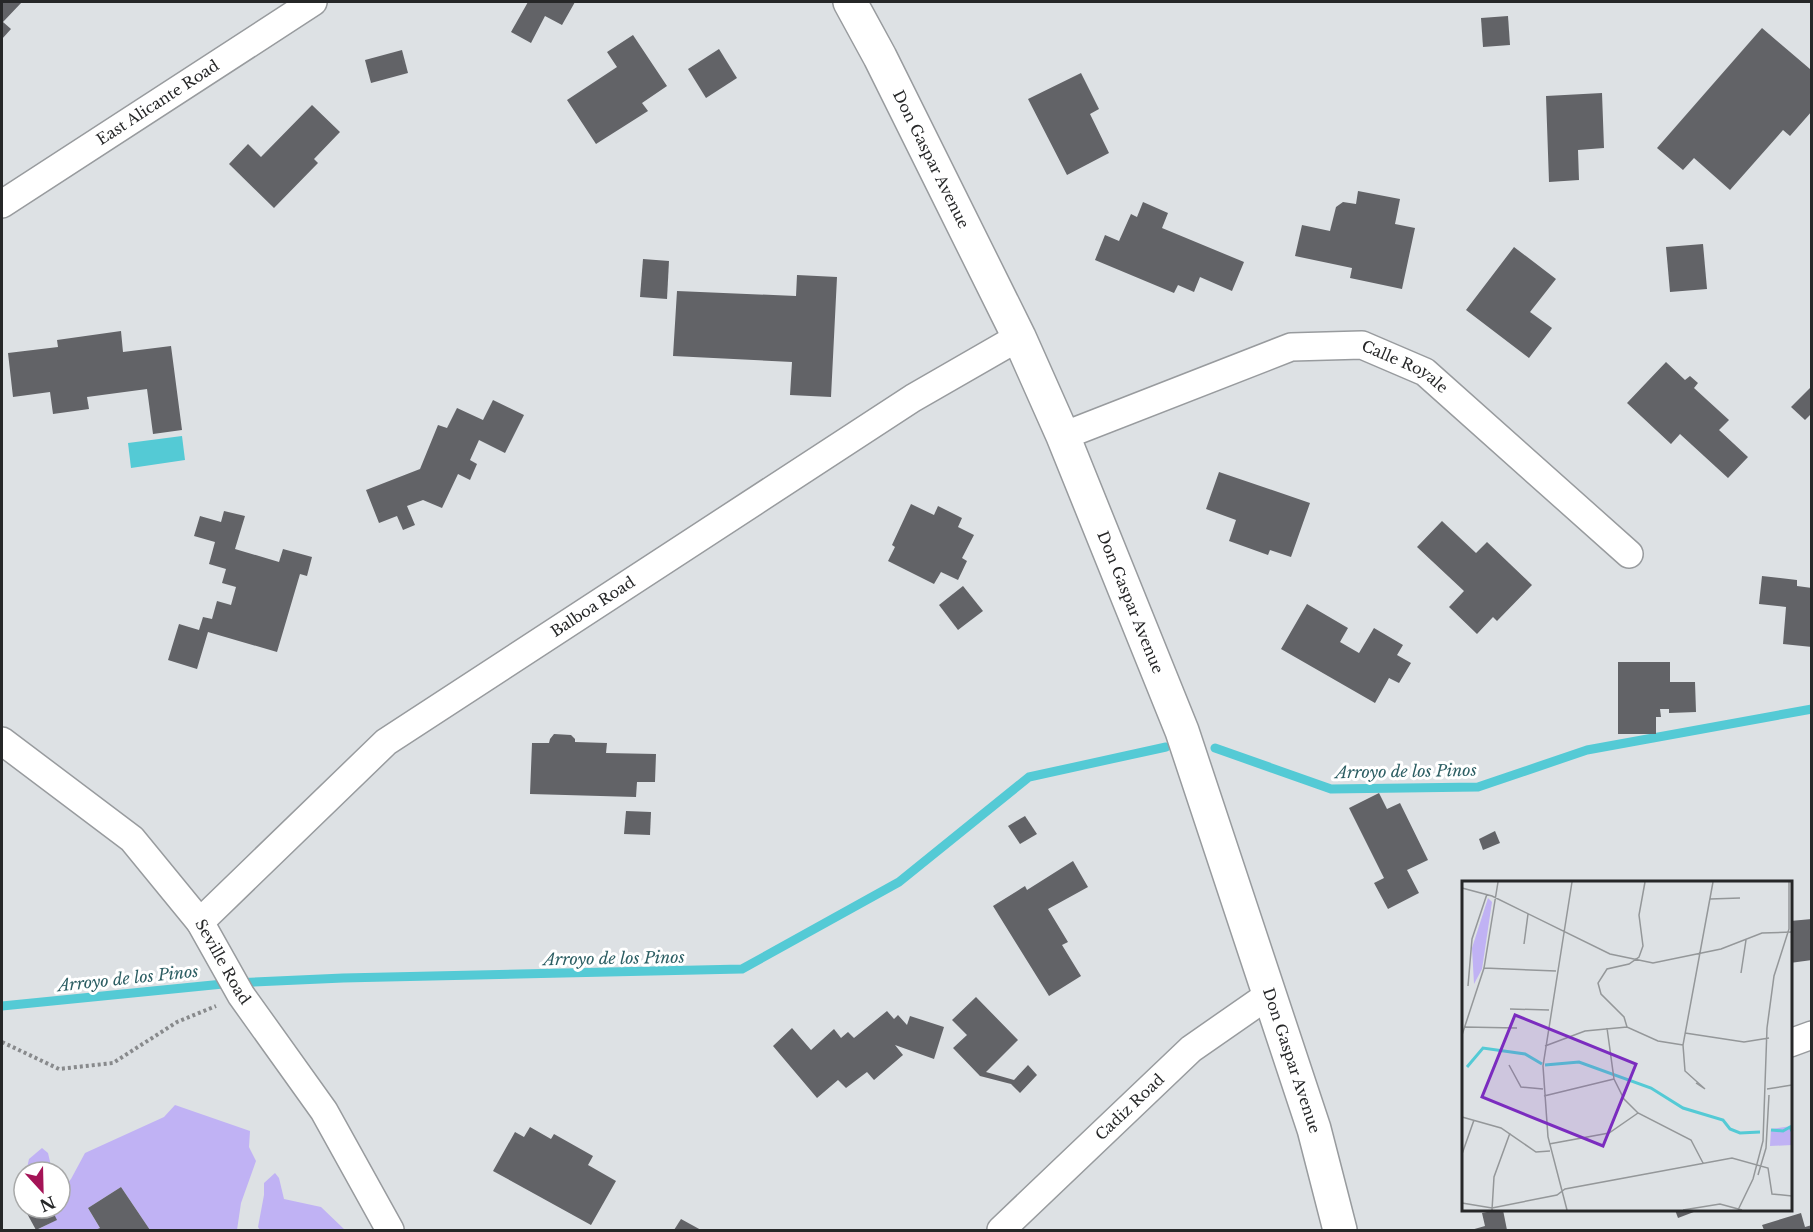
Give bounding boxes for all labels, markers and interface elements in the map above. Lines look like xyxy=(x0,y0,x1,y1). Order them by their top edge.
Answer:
street label: East Alicante Road xyxy=(93,56,223,149)
street label: Don Gaspar Avenue xyxy=(889,87,974,232)
street label: Calle Royale xyxy=(1359,336,1452,397)
street label: Don Gaspar Avenue xyxy=(1093,528,1168,676)
street label: Balboa Road xyxy=(547,572,638,641)
water label: Arroyo de los Pinos xyxy=(1333,760,1477,782)
inset map xyxy=(1462,881,1792,1211)
street label: Seville Road xyxy=(191,916,255,1008)
water label: Arroyo de los Pinos xyxy=(541,947,685,969)
water label: Arroyo de los Pinos xyxy=(55,961,199,996)
street label: Don Gaspar Avenue xyxy=(1259,985,1325,1136)
street label: Cadiz Road xyxy=(1091,1070,1168,1144)
north arrow xyxy=(12,1160,72,1220)
text: N xyxy=(37,1192,58,1216)

